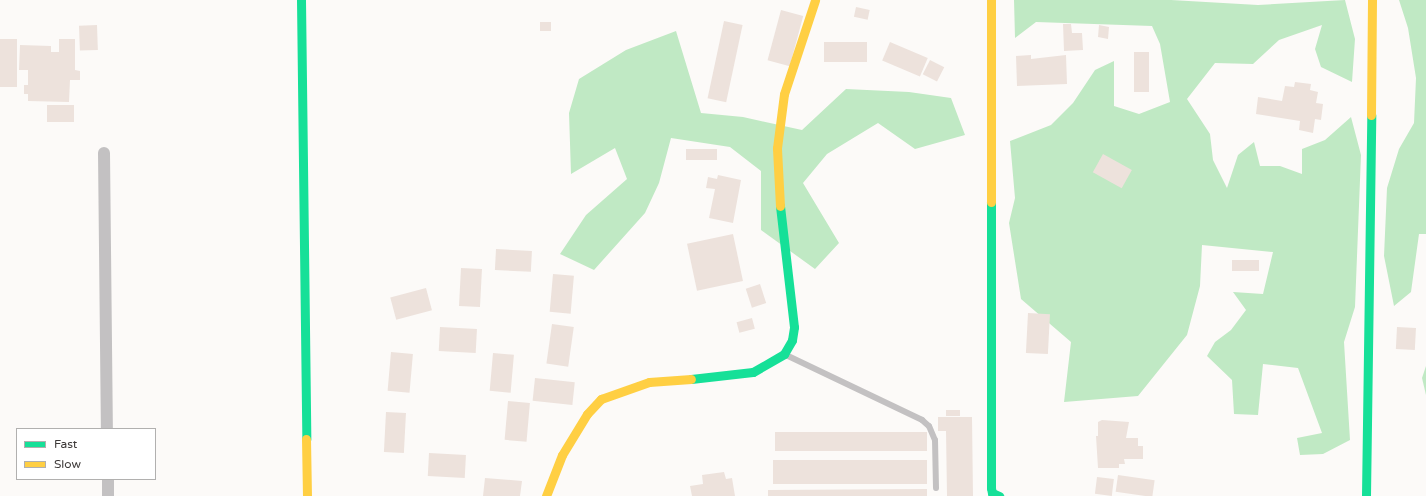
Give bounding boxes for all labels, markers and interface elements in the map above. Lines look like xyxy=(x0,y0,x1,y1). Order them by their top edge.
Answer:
legend xyxy=(16,428,156,480)
text: Fast xyxy=(54,437,77,451)
text: Slow xyxy=(54,457,81,471)

